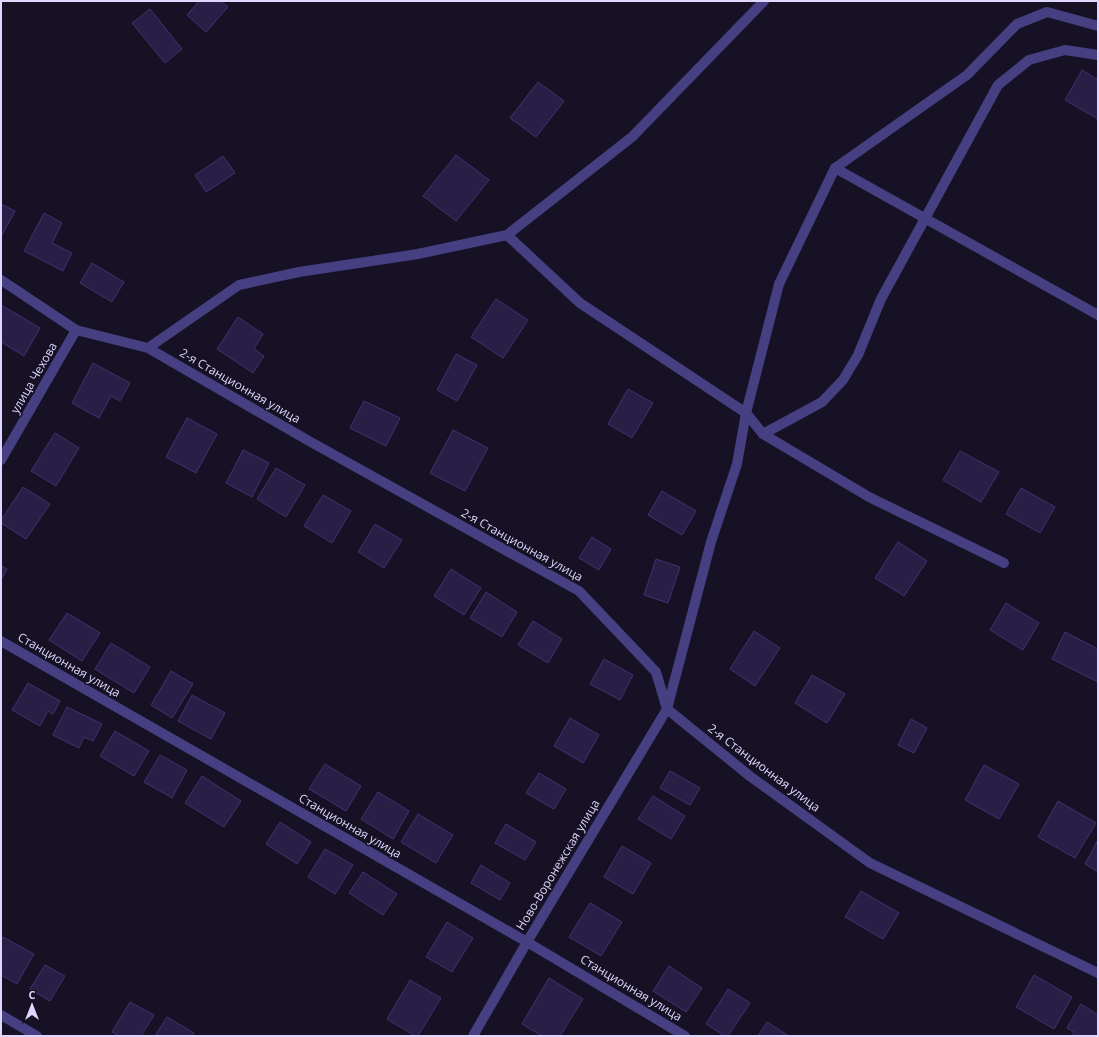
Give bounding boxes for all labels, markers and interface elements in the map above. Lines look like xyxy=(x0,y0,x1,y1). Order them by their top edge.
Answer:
street label: улица Чехова xyxy=(6,339,61,417)
street label: 2-я Станционная улица xyxy=(177,344,304,427)
street label: 2-я Станционная улица xyxy=(458,504,586,585)
street label: Станционная улица xyxy=(15,628,124,701)
street label: 2-я Станционная улица xyxy=(705,720,824,816)
street label: Станционная улица xyxy=(296,789,405,862)
street label: Ново-Воронежская улица xyxy=(512,796,603,933)
street label: Станционная улица xyxy=(577,950,685,1025)
north arrow xyxy=(12,985,52,1025)
text: С xyxy=(28,987,36,1002)

